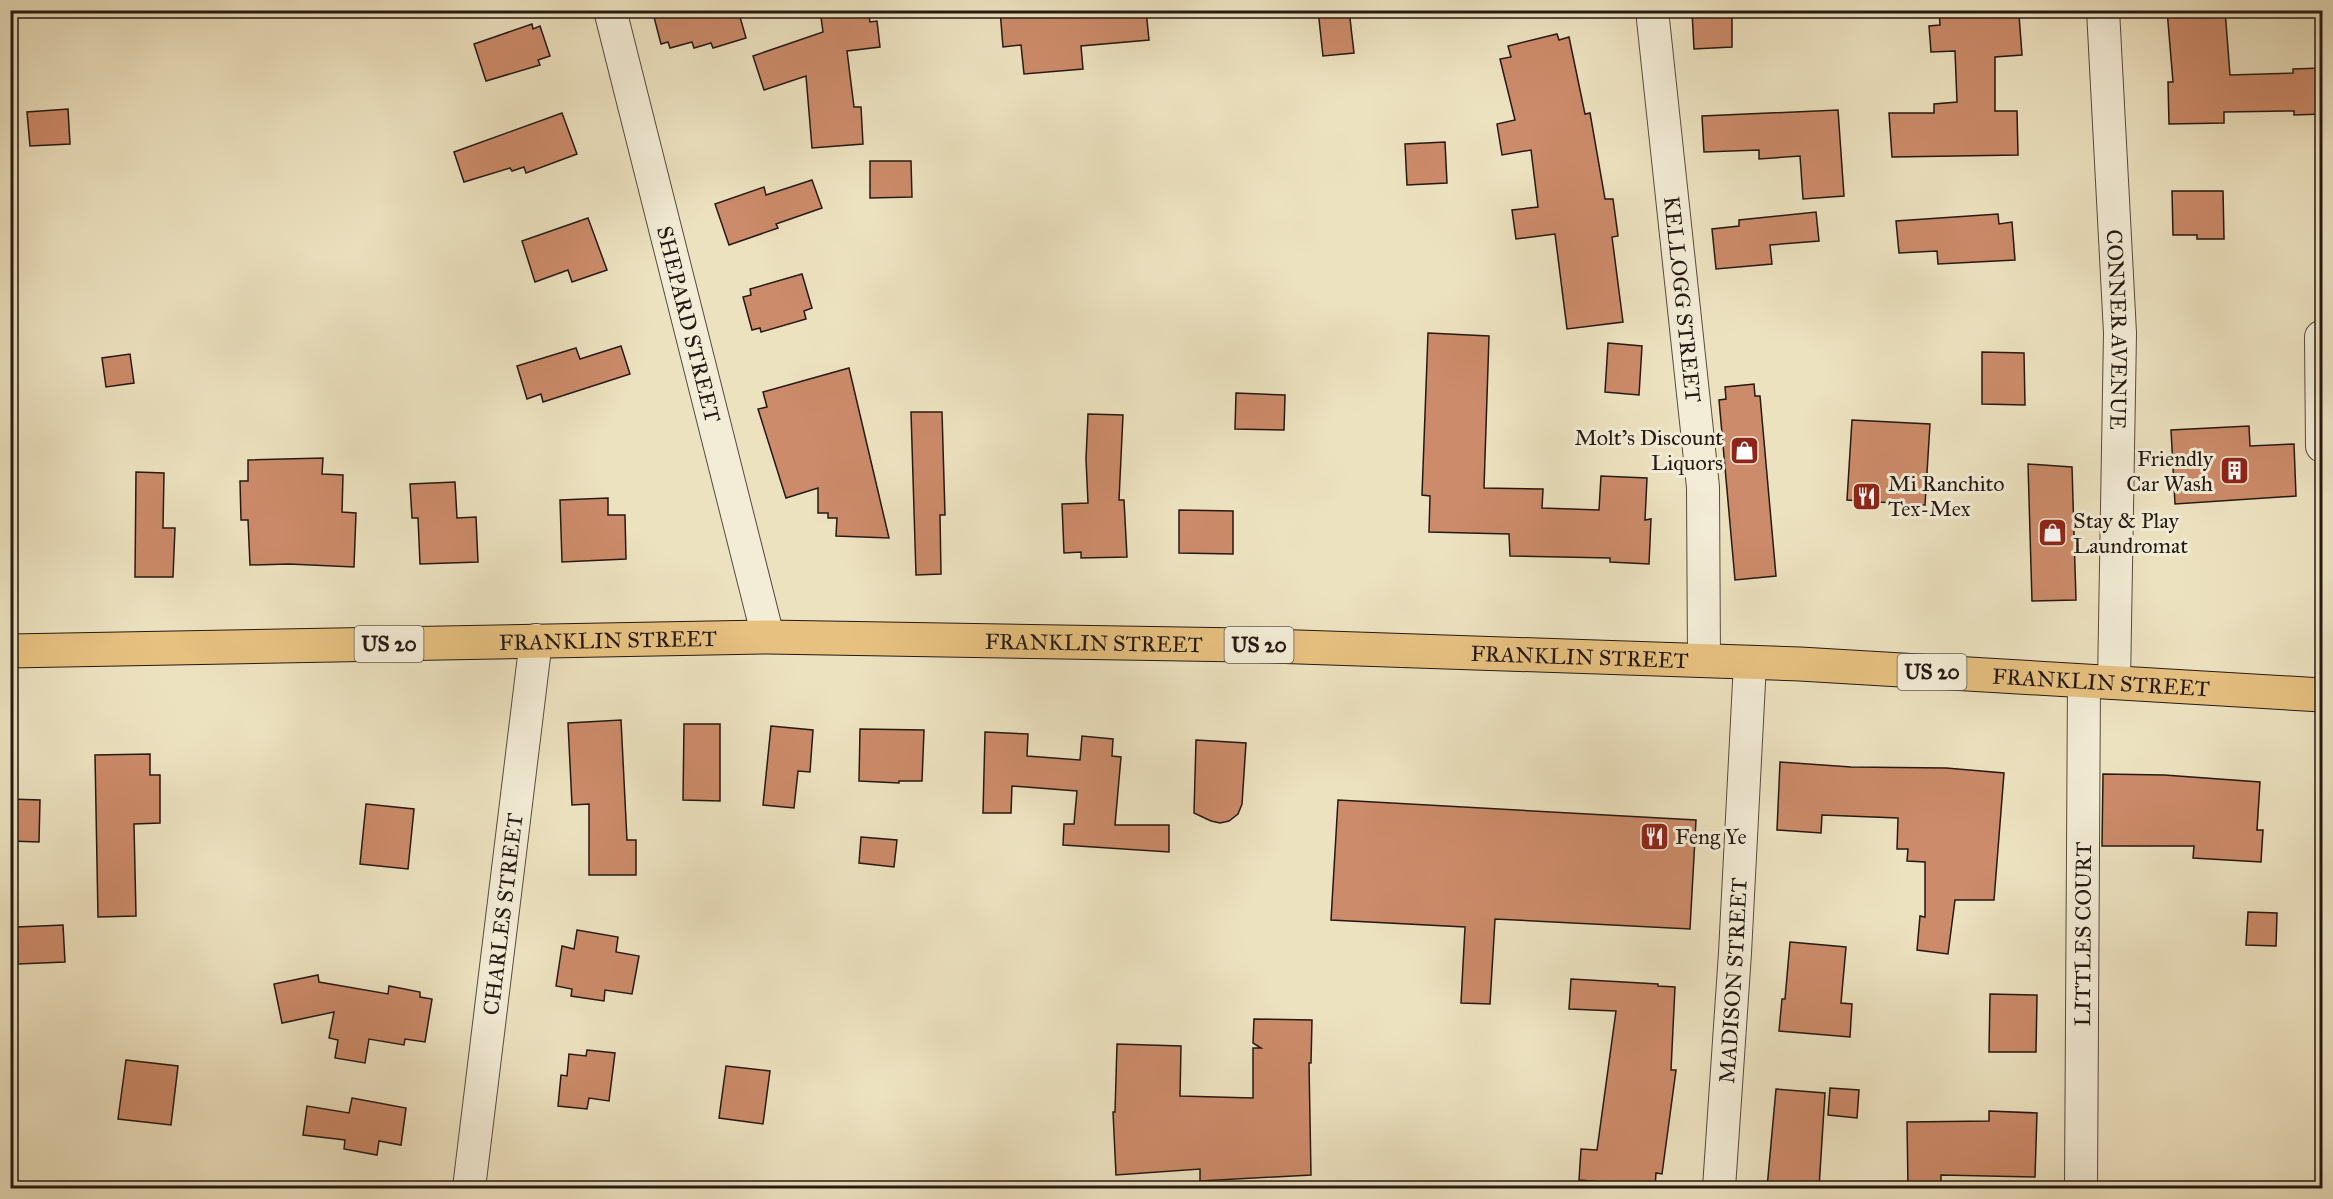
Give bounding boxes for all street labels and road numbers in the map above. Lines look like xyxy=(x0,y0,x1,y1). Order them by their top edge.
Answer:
street label: KELLOGG STREET xyxy=(1658,195,1707,404)
street label: SHEPARD STREET xyxy=(651,223,726,425)
street label: CONNER AVENUE xyxy=(2101,229,2133,430)
street label: FRANKLIN STREET xyxy=(499,625,717,656)
road number: US 20 xyxy=(354,626,424,662)
road number: US 20 xyxy=(1224,627,1294,663)
street label: FRANKLIN STREET xyxy=(985,628,1203,658)
street label: FRANKLIN STREET xyxy=(1470,640,1689,674)
road number: US 20 xyxy=(1898,654,1966,690)
street label: FRANKLIN STREET xyxy=(1991,662,2211,702)
street label: CHARLES STREET xyxy=(477,811,529,1017)
street label: LITTLES COURT xyxy=(2069,842,2097,1026)
street label: MADISON STREET xyxy=(1713,877,1753,1084)

